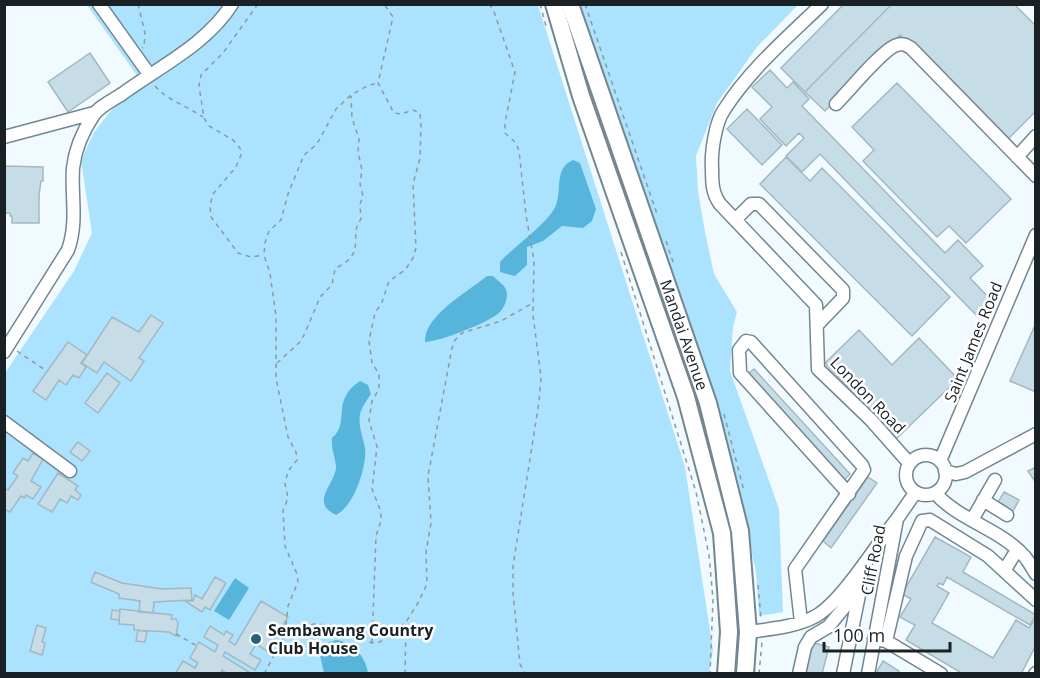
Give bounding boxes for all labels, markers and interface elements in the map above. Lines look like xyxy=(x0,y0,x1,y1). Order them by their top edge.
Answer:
street label: Mandai Avenue xyxy=(655,277,714,393)
street label: Saint James Road xyxy=(939,278,1007,406)
street label: London Road xyxy=(826,352,910,438)
street label: Cliff Road xyxy=(855,523,891,597)
scale bar xyxy=(824,615,950,653)
place label: Sembawang Country Club House xyxy=(268,619,434,659)
text: 100 m xyxy=(833,623,885,647)
marker: Sembawang Country Club House xyxy=(249,632,263,646)

